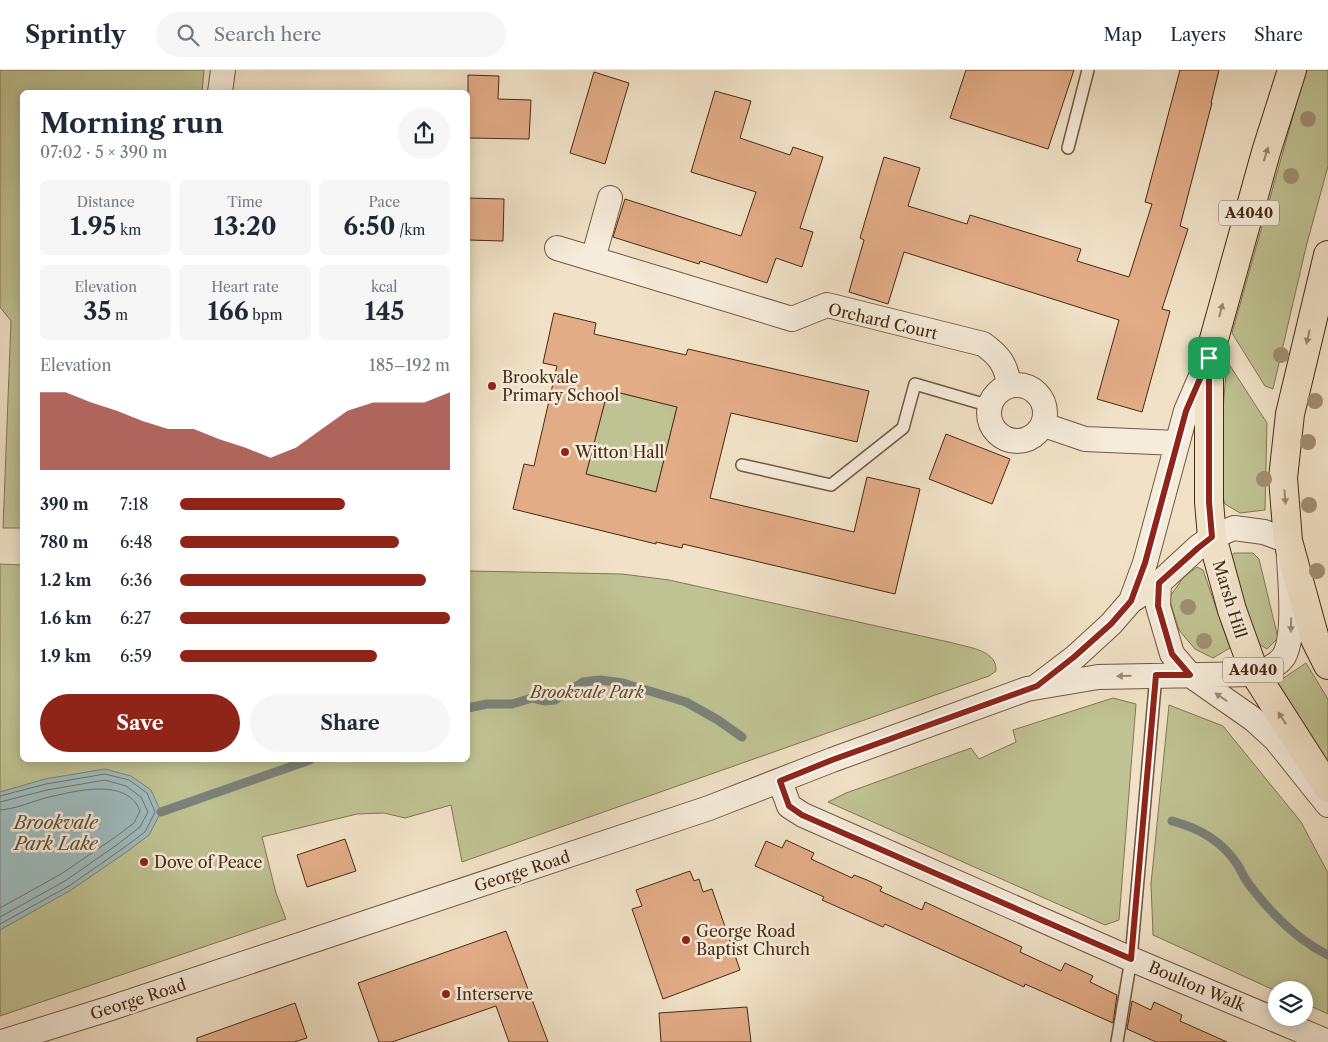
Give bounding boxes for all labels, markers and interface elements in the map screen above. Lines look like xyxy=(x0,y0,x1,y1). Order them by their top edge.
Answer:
search box xyxy=(156,12,506,57)
text: Sprintly xyxy=(25,20,126,49)
icon: search xyxy=(174,21,202,49)
text: Search here xyxy=(214,23,321,46)
text: Map xyxy=(1104,24,1142,46)
text: Layers xyxy=(1170,24,1226,46)
text: Share xyxy=(1254,24,1303,46)
text: Morning run xyxy=(40,106,224,140)
button: share xyxy=(398,107,450,159)
text: 07:02 · 5 × 390 m xyxy=(40,142,167,162)
one-way arrow xyxy=(1262,146,1270,161)
text: Distance xyxy=(77,193,135,211)
text: Time xyxy=(227,193,263,211)
text: Pace xyxy=(369,193,400,211)
road number: A4040 xyxy=(1219,200,1279,226)
text: 1.95 xyxy=(70,211,116,242)
text: 13:20 xyxy=(213,211,277,242)
text: 6:50 xyxy=(343,211,395,242)
text: km xyxy=(116,221,141,239)
text: /km xyxy=(395,221,425,239)
text: Elevation xyxy=(74,278,137,296)
text: Heart rate xyxy=(211,278,279,296)
text: kcal xyxy=(371,278,398,296)
text: 35 xyxy=(83,296,111,327)
text: 166 xyxy=(207,296,249,327)
text: 145 xyxy=(364,296,404,327)
street label: Orchard Court xyxy=(826,299,940,343)
one-way arrow xyxy=(1217,303,1225,318)
text: m xyxy=(111,306,128,324)
text: bpm xyxy=(249,306,282,324)
one-way arrow xyxy=(1304,329,1312,344)
pin xyxy=(1188,337,1230,379)
icon: arrive xyxy=(1195,344,1223,372)
text: Elevation xyxy=(40,355,111,375)
text: 185–192 m xyxy=(369,355,450,375)
place label: Brookvale Primary School xyxy=(502,367,620,405)
marker: Brookvale Primary School xyxy=(486,380,498,392)
place label: Witton Hall xyxy=(574,442,665,462)
marker: Witton Hall xyxy=(559,446,571,458)
one-way arrow xyxy=(1281,489,1289,505)
text: 390 m xyxy=(40,494,89,514)
text: 7:18 xyxy=(120,494,149,514)
text: 780 m xyxy=(40,532,88,552)
text: 6:48 xyxy=(120,532,153,552)
street label: Marsh Hill xyxy=(1209,558,1251,641)
text: 1.2 km xyxy=(40,570,92,590)
text: 6:36 xyxy=(120,570,152,590)
text: 1.6 km xyxy=(40,608,92,628)
text: 6:27 xyxy=(120,608,151,628)
one-way arrow xyxy=(1287,617,1295,633)
text: 1.9 km xyxy=(40,646,91,666)
text: 6:59 xyxy=(120,646,152,666)
road number: A4040 xyxy=(1223,658,1283,682)
one-way arrow xyxy=(1116,673,1132,681)
park label: Brookvale Park xyxy=(528,682,645,702)
one-way arrow xyxy=(1214,692,1227,702)
button: Save xyxy=(40,694,240,752)
button: Share xyxy=(250,694,450,752)
one-way arrow xyxy=(1277,711,1287,725)
water label: Brookvale Park Lake xyxy=(12,812,99,855)
street label: George Road xyxy=(472,846,573,896)
place label: Dove of Peace xyxy=(154,852,262,872)
marker: Dove of Peace xyxy=(138,856,150,868)
place label: George Road Baptist Church xyxy=(696,921,810,959)
marker: George Road Baptist Church xyxy=(680,934,692,946)
street label: Boulton Walk xyxy=(1146,957,1249,1016)
street label: George Road xyxy=(88,974,189,1024)
map controls xyxy=(1268,981,1313,1026)
button: layers xyxy=(1268,981,1313,1026)
place label: Interserve xyxy=(456,984,533,1004)
marker: Interserve xyxy=(440,988,452,1000)

